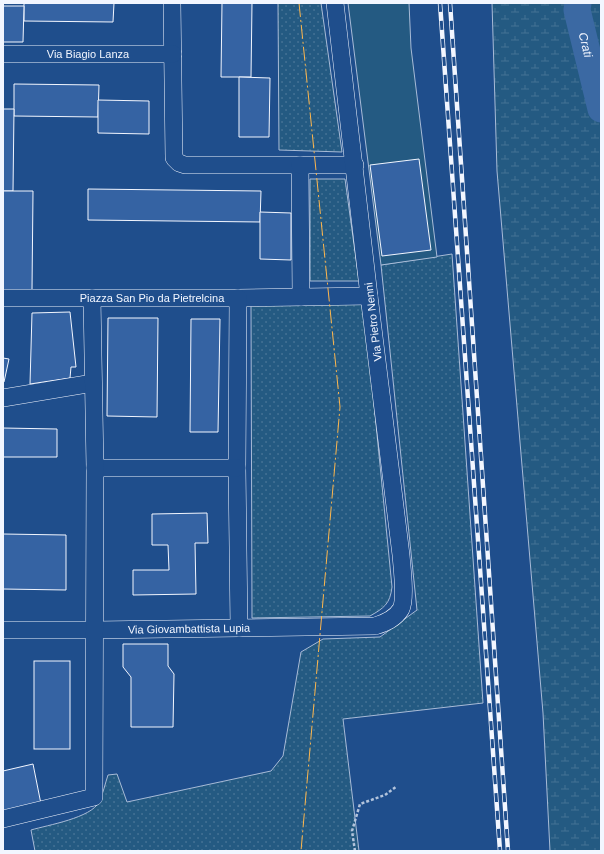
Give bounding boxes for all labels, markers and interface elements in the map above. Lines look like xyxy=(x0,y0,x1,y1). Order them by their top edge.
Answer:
water label: Crati xyxy=(576,31,595,59)
street label: Via Biagio Lanza xyxy=(47,48,130,60)
street label: Via Pietro Nenni xyxy=(362,282,384,362)
street label: Piazza San Pio da Pietrelcina xyxy=(80,292,225,304)
street label: Via Giovambattista Lupia xyxy=(128,622,251,636)

